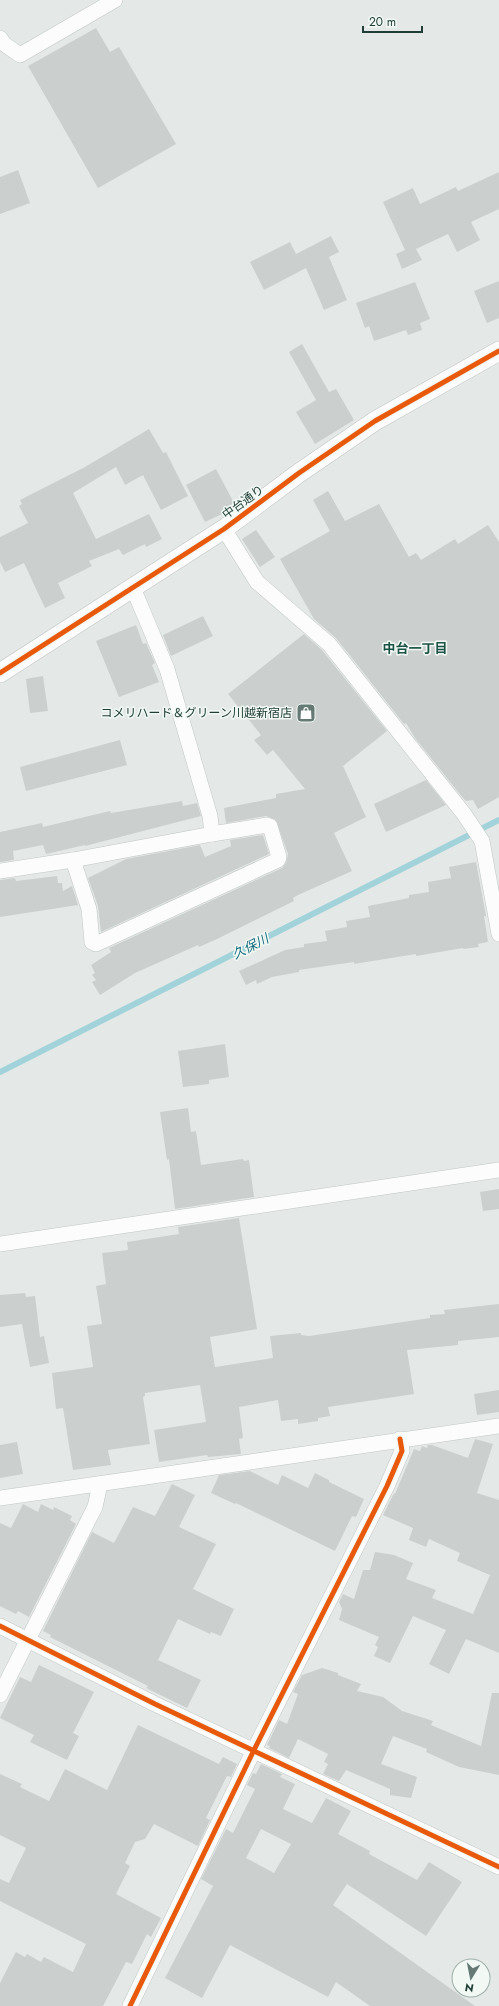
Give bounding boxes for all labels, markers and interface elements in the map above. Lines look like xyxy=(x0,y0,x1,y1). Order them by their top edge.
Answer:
scale bar xyxy=(363,8,422,34)
text: 20 m xyxy=(369,13,396,31)
street label: 中台通り xyxy=(218,481,268,523)
district label: 中台一丁目 xyxy=(382,639,448,658)
shop icon: コメリハード＆グリーン川越新宿店 xyxy=(295,702,317,724)
place label: コメリハード＆グリーン川越新宿店 xyxy=(101,704,292,722)
water label: 久保川 xyxy=(229,928,274,964)
north arrow xyxy=(451,1958,491,1998)
text: N xyxy=(464,1979,475,1996)

